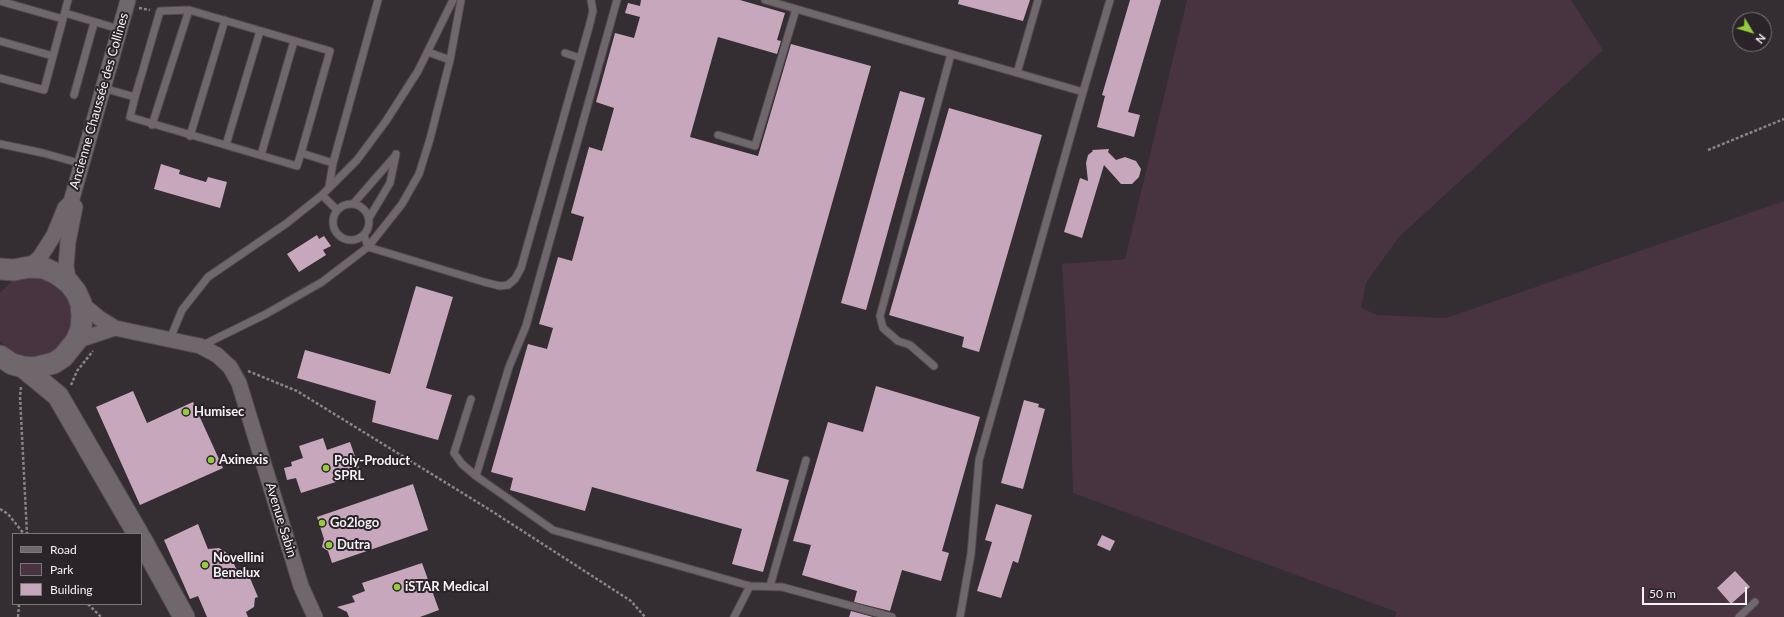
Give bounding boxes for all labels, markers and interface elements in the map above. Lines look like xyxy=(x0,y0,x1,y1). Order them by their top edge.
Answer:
street label: Ancienne Chaussée des Collines xyxy=(66,11,132,191)
north arrow xyxy=(1732,12,1772,52)
text: N xyxy=(1753,32,1769,46)
place label: Humisec xyxy=(194,404,244,420)
marker: Humisec xyxy=(181,407,191,417)
place label: Axinexis xyxy=(219,452,268,468)
place label: Poly-Product SPRL xyxy=(334,453,410,484)
marker: Axinexis xyxy=(206,455,216,465)
marker: Poly-Product SPRL xyxy=(321,463,331,473)
street label: Avenue Sabin xyxy=(262,481,300,559)
place label: Go2logo xyxy=(330,515,379,531)
marker: Go2logo xyxy=(317,518,327,528)
legend xyxy=(12,533,142,605)
place label: Dutra xyxy=(337,537,370,553)
marker: Dutra xyxy=(324,540,334,550)
text: Road xyxy=(50,542,77,557)
place label: Novellini Benelux xyxy=(213,550,264,581)
marker: Novellini Benelux xyxy=(200,560,210,570)
text: Park xyxy=(50,562,73,577)
place label: iSTAR Medical xyxy=(405,579,489,595)
scale bar xyxy=(1644,579,1749,605)
text: Building xyxy=(50,582,93,597)
marker: iSTAR Medical xyxy=(392,582,402,592)
text: 50 m xyxy=(1649,586,1676,601)

